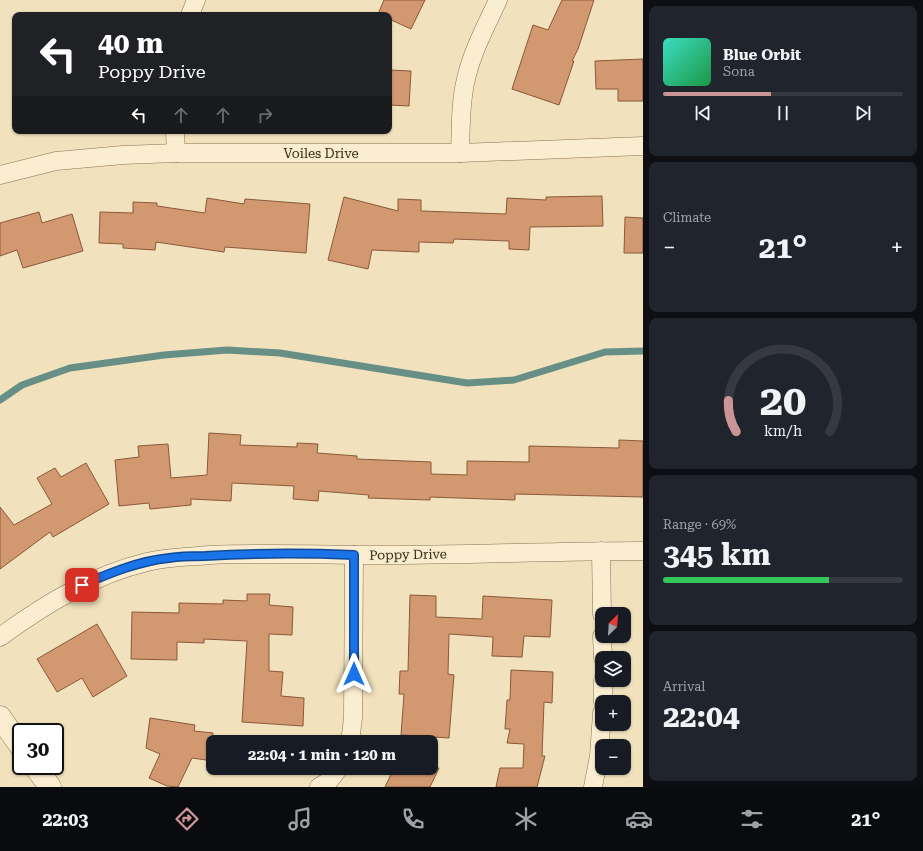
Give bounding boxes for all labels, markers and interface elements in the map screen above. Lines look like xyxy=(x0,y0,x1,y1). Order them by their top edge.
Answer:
text: 40 m xyxy=(98,27,163,60)
icon: left xyxy=(32,28,84,80)
text: Blue Orbit xyxy=(723,46,801,64)
text: Poppy Drive xyxy=(98,61,206,82)
text: Sona xyxy=(723,64,755,79)
icon: previous xyxy=(692,102,714,124)
icon: pause xyxy=(772,102,794,124)
icon: next xyxy=(852,102,874,124)
icon: left xyxy=(128,104,150,126)
icon: ahead xyxy=(170,104,192,126)
icon: ahead xyxy=(212,104,234,126)
icon: right xyxy=(254,104,276,126)
street label: Voiles Drive xyxy=(283,146,359,161)
text: Climate xyxy=(663,210,711,225)
text: 21° xyxy=(759,230,807,265)
text: − xyxy=(663,235,675,260)
text: + xyxy=(891,235,903,260)
text: 20 xyxy=(760,375,806,424)
text: km/h xyxy=(764,422,802,438)
text: Range · 69% xyxy=(663,517,736,532)
text: 345 km xyxy=(663,537,771,572)
street label: Poppy Drive xyxy=(369,546,447,563)
pin xyxy=(65,568,99,602)
icon: arrive xyxy=(71,574,93,596)
north arrow xyxy=(595,607,631,643)
map controls xyxy=(595,607,631,775)
button: layers xyxy=(595,651,631,687)
position arrow xyxy=(333,653,375,695)
text: Arrival xyxy=(663,679,705,694)
button: + xyxy=(595,695,631,731)
text: 22:04 xyxy=(663,699,740,734)
speed limit sign: 30 xyxy=(12,723,64,775)
button: − xyxy=(595,739,631,775)
text: 22:04 · 1 min · 120 m xyxy=(248,746,396,764)
icon: directions xyxy=(173,805,201,833)
icon: music xyxy=(286,805,314,833)
icon: phone xyxy=(399,805,427,833)
icon: climate xyxy=(512,805,540,833)
icon: car xyxy=(625,805,653,833)
icon: filters xyxy=(738,805,766,833)
text: 22:03 xyxy=(42,809,88,830)
text: 21° xyxy=(851,809,880,830)

